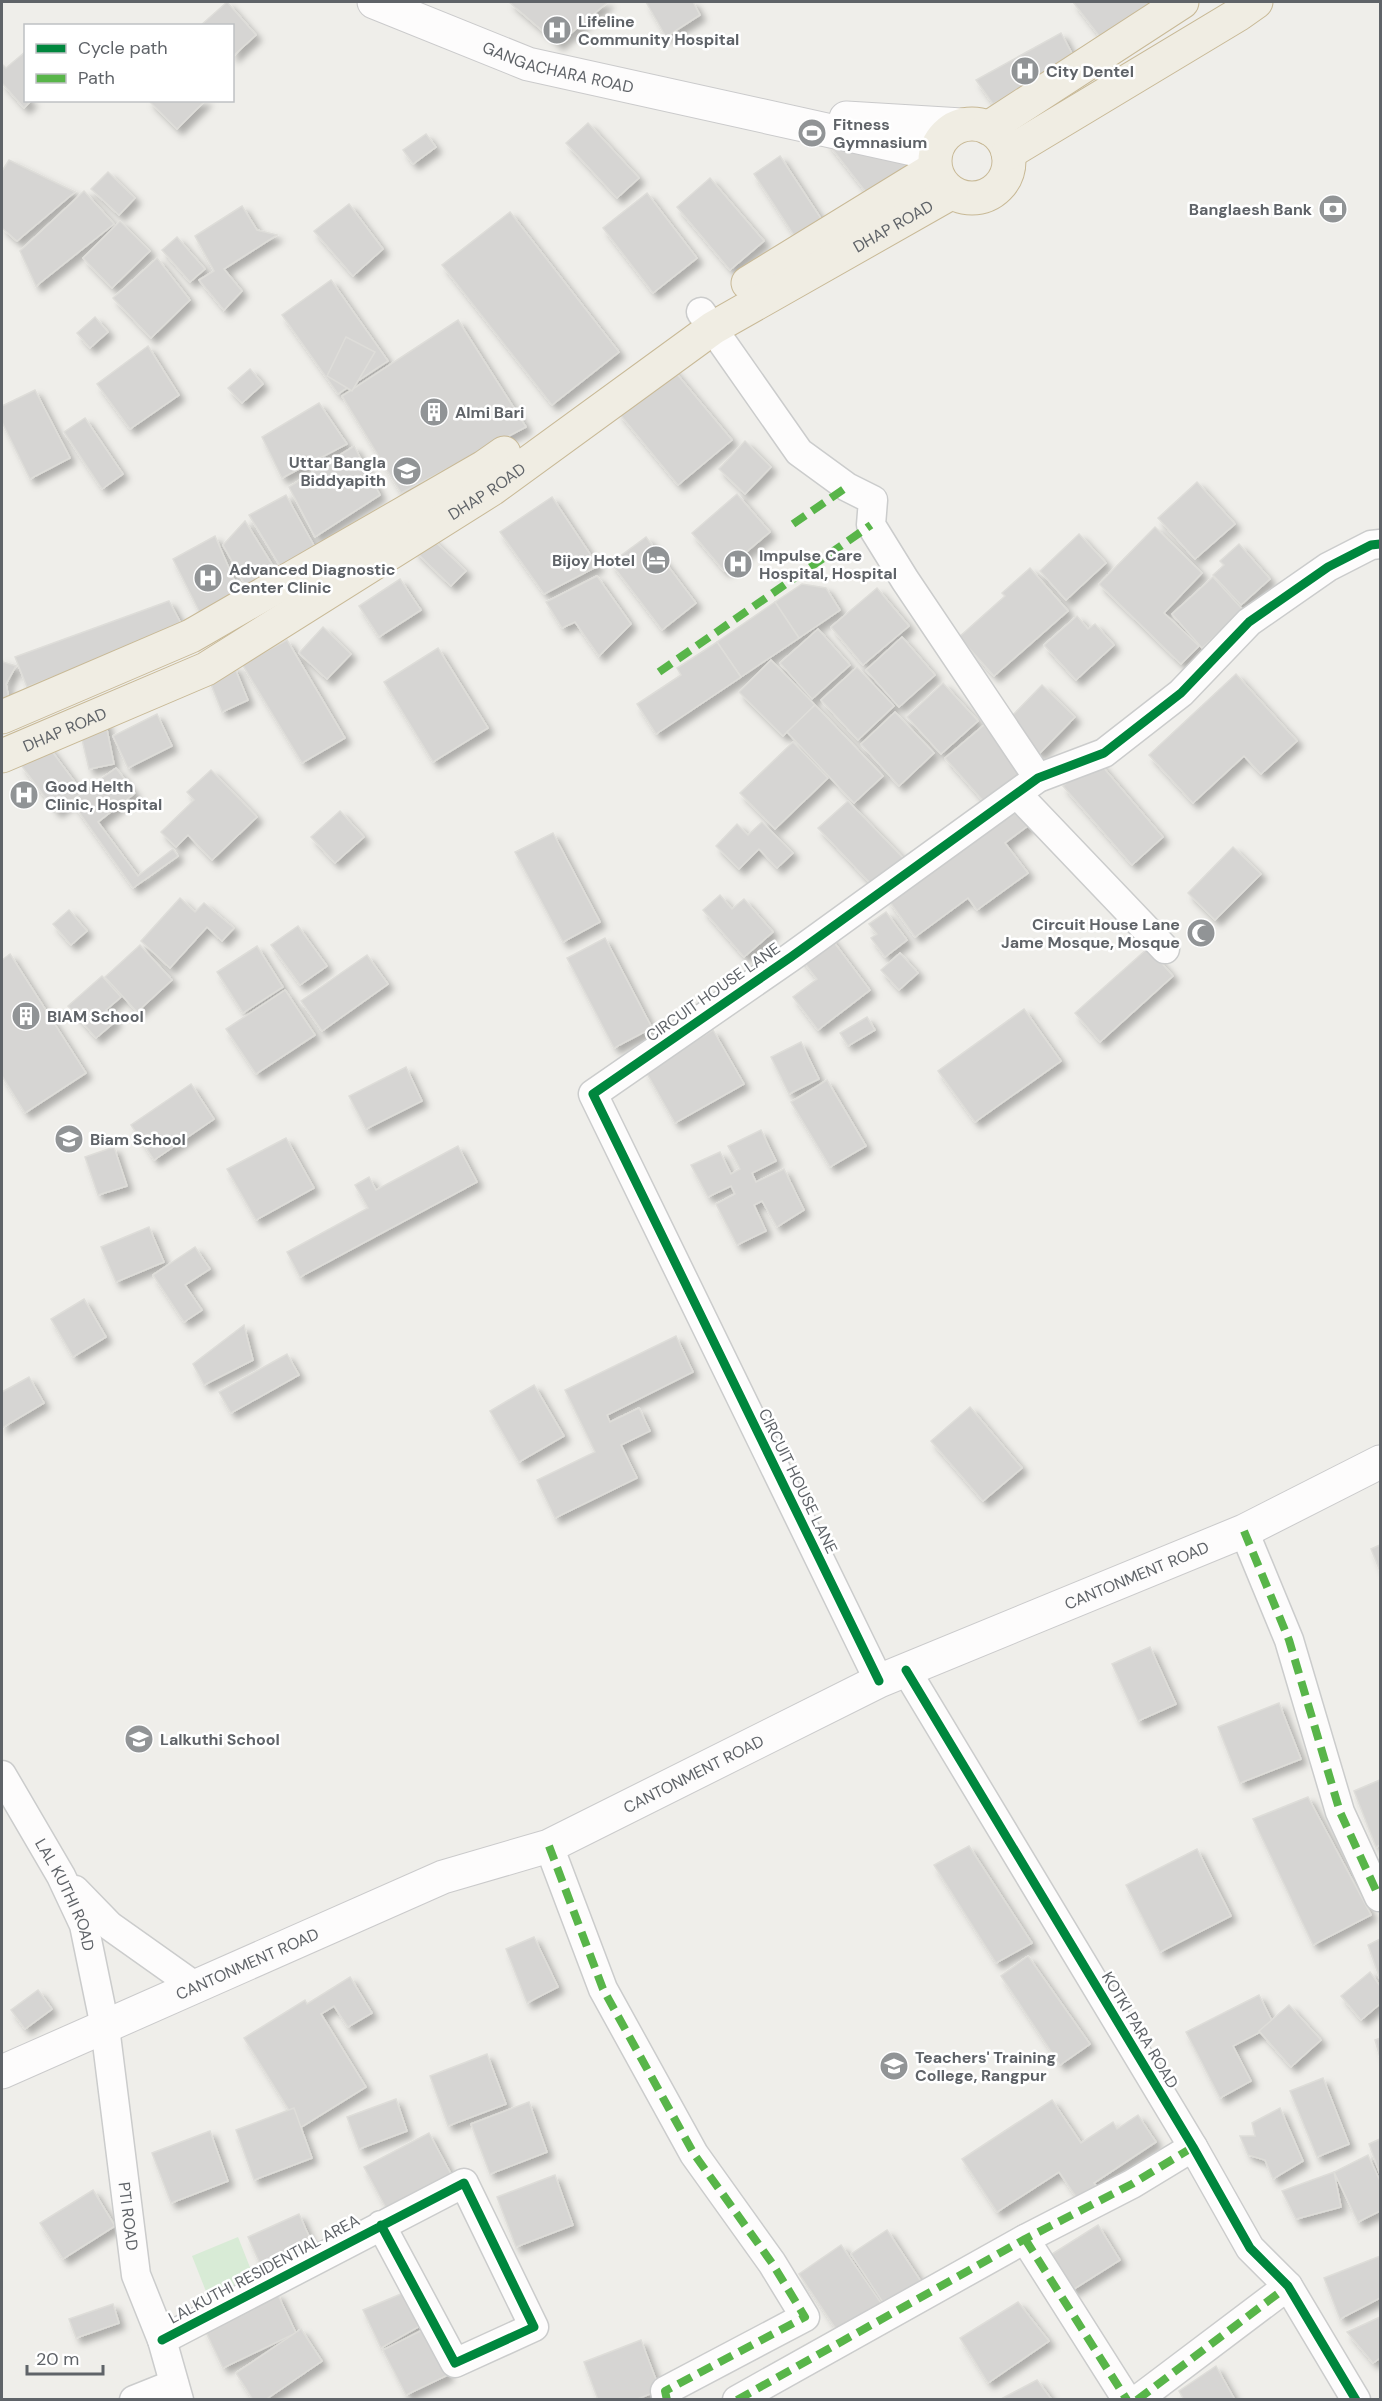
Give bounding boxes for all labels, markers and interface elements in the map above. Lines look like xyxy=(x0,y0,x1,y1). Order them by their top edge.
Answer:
place label: Lifeline Community Hospital xyxy=(578,11,739,50)
hospital icon: Lifeline Community Hospital xyxy=(541,14,573,46)
legend xyxy=(24,24,234,102)
text: Cycle path xyxy=(78,36,168,60)
street label: GANGACHARA ROAD xyxy=(479,36,636,98)
hospital icon: City Dentel xyxy=(1009,55,1041,87)
place label: City Dentel xyxy=(1046,61,1134,82)
text: Path xyxy=(78,66,115,90)
place label: Fitness Gymnasium xyxy=(833,114,927,153)
sports icon: Fitness Gymnasium xyxy=(796,117,828,149)
bank icon: Banglaesh Bank xyxy=(1317,193,1349,225)
street label: DHAP ROAD xyxy=(849,195,937,257)
place label: Banglaesh Bank xyxy=(1189,199,1313,220)
building icon: Almi Bari xyxy=(418,396,450,428)
place label: Almi Bari xyxy=(455,402,524,423)
place label: Uttar Bangla Biddyapith xyxy=(289,452,386,491)
school or university icon: Uttar Bangla Biddyapith xyxy=(391,455,423,487)
street label: DHAP ROAD xyxy=(444,458,529,525)
hotel icon: Bijoy Hotel xyxy=(640,544,672,576)
place label: Impulse Care Hospital, Hospital xyxy=(759,545,897,584)
hospital icon: Impulse Care Hospital, Hospital xyxy=(722,548,754,580)
place label: Bijoy Hotel xyxy=(552,550,635,571)
place label: Advanced Diagnostic Center Clinic xyxy=(229,559,395,598)
hospital icon: Advanced Diagnostic Center Clinic xyxy=(192,562,224,594)
street label: DHAP ROAD xyxy=(20,702,110,756)
place label: Good Helth Clinic, Hospital xyxy=(45,776,162,815)
hospital icon: Good Helth Clinic, Hospital xyxy=(8,779,40,811)
place label: Circuit House Lane Jame Mosque, Mosque xyxy=(1001,914,1180,953)
mosque icon: Circuit House Lane Jame Mosque, Mosque xyxy=(1185,917,1217,949)
street label: CIRCUIT HOUSE LANE xyxy=(642,938,784,1046)
building icon: BIAM School xyxy=(10,1000,42,1032)
place label: BIAM School xyxy=(47,1006,144,1027)
school or university icon: Biam School xyxy=(53,1123,85,1155)
place label: Biam School xyxy=(90,1129,186,1150)
street label: CIRCUIT HOUSE LANE xyxy=(754,1405,842,1557)
street label: CANTONMENT ROAD xyxy=(1061,1536,1212,1614)
school or university icon: Lalkuthi School xyxy=(123,1723,155,1755)
place label: Lalkuthi School xyxy=(160,1729,280,1750)
street label: CANTONMENT ROAD xyxy=(620,1730,767,1818)
street label: LAL KUTHI ROAD xyxy=(31,1834,100,1953)
street label: CANTONMENT ROAD xyxy=(172,1923,322,2004)
street label: KOTKI PARA ROAD xyxy=(1097,1968,1183,2092)
place label: Teachers' Training College, Rangpur xyxy=(915,2047,1056,2086)
school or university icon: Teachers' Training College, Rangpur xyxy=(878,2050,910,2082)
street label: PTI ROAD xyxy=(114,2181,143,2252)
street label: LALKUTHI RESIDENTIAL AREA xyxy=(165,2209,364,2328)
scale bar xyxy=(27,2338,104,2376)
text: 20 m xyxy=(36,2347,79,2371)

